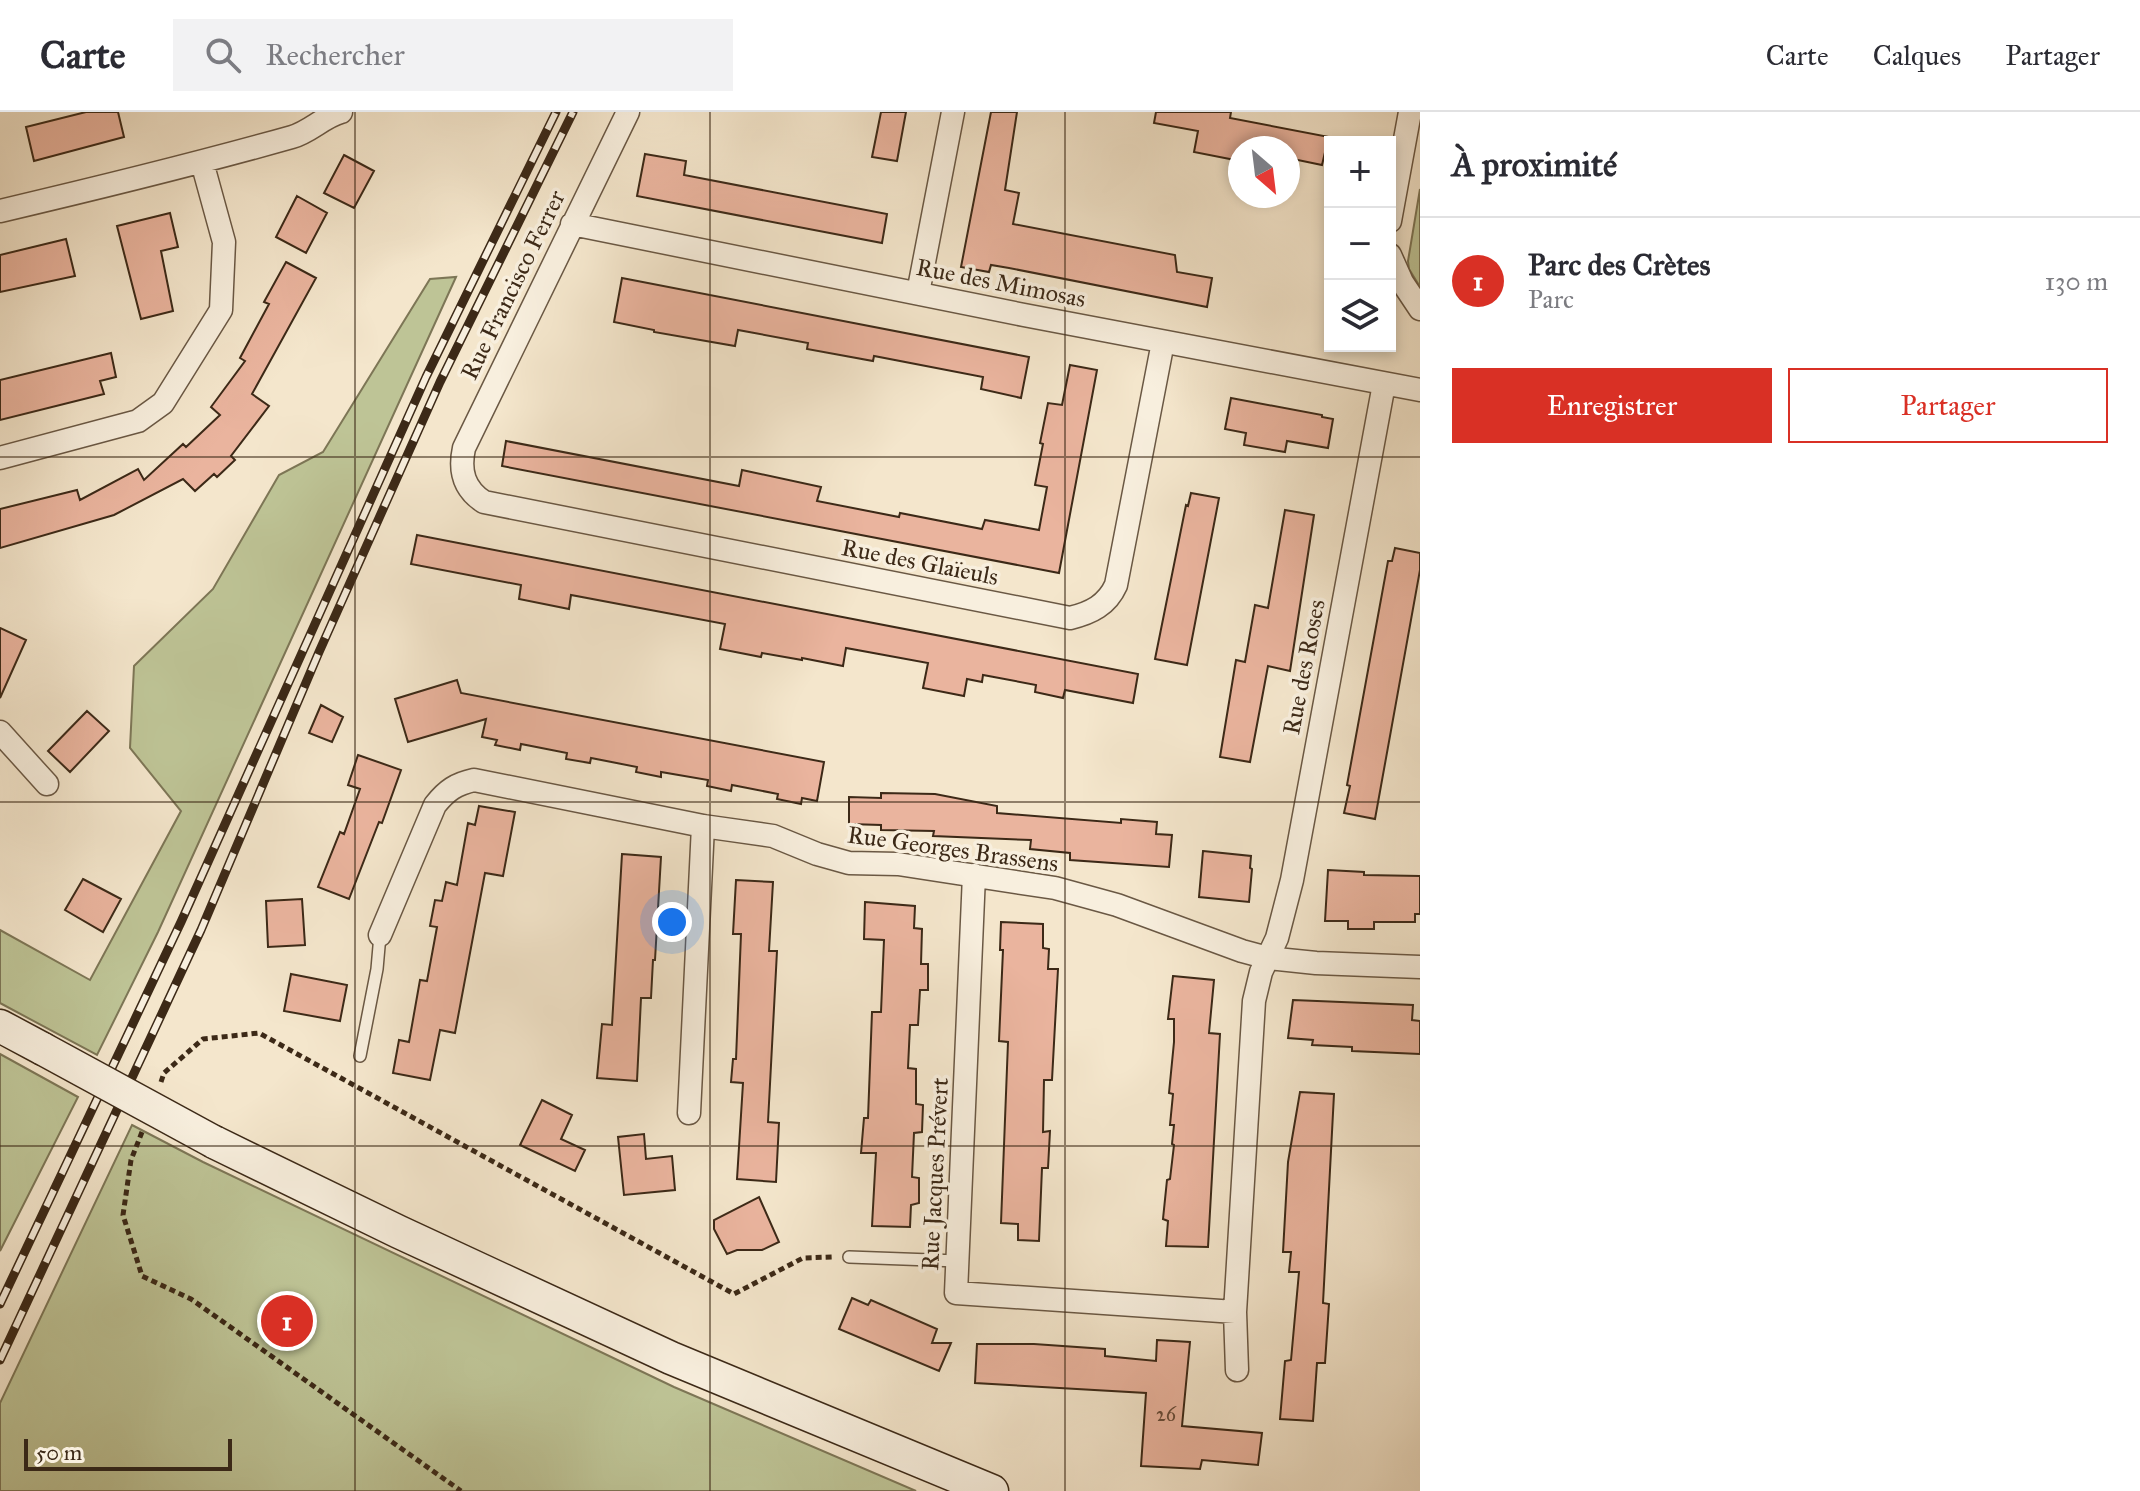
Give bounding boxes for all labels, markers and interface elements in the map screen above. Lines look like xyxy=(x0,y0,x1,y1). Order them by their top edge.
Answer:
search box xyxy=(173,19,733,91)
text: Carte xyxy=(40,32,125,78)
icon: search xyxy=(201,33,245,77)
text: Rechercher xyxy=(265,37,405,73)
text: Carte xyxy=(1766,38,1829,73)
text: Calques xyxy=(1873,38,1961,73)
text: Partager xyxy=(2005,38,2100,73)
north arrow xyxy=(1228,136,1300,208)
map controls xyxy=(1324,136,1396,352)
button: + xyxy=(1324,136,1396,208)
text: À proximité xyxy=(1452,144,1617,185)
street label: Rue Francisco Ferrer xyxy=(454,185,572,385)
button: − xyxy=(1324,208,1396,280)
text: Parc des Crètes xyxy=(1528,247,1711,283)
street label: Rue des Mimosas xyxy=(914,252,1088,314)
text: 1 xyxy=(1473,265,1483,297)
text: 130 m xyxy=(2045,265,2108,297)
button: layers xyxy=(1324,280,1396,352)
text: Parc xyxy=(1528,283,1574,315)
button: Enregistrer xyxy=(1452,368,1772,443)
button: Partager xyxy=(1788,368,2108,443)
street label: Rue des Glaïeuls xyxy=(839,532,1001,592)
street label: Rue des Roses xyxy=(1276,597,1332,737)
street label: Rue Georges Brassens xyxy=(846,819,1060,879)
your location xyxy=(652,902,692,942)
street label: Rue Jacques Prévert xyxy=(915,1076,955,1271)
pin: 1 xyxy=(261,1291,313,1351)
house number: 26 xyxy=(1156,1402,1177,1426)
scale bar xyxy=(24,1435,232,1471)
text: 50 m xyxy=(36,1439,82,1466)

